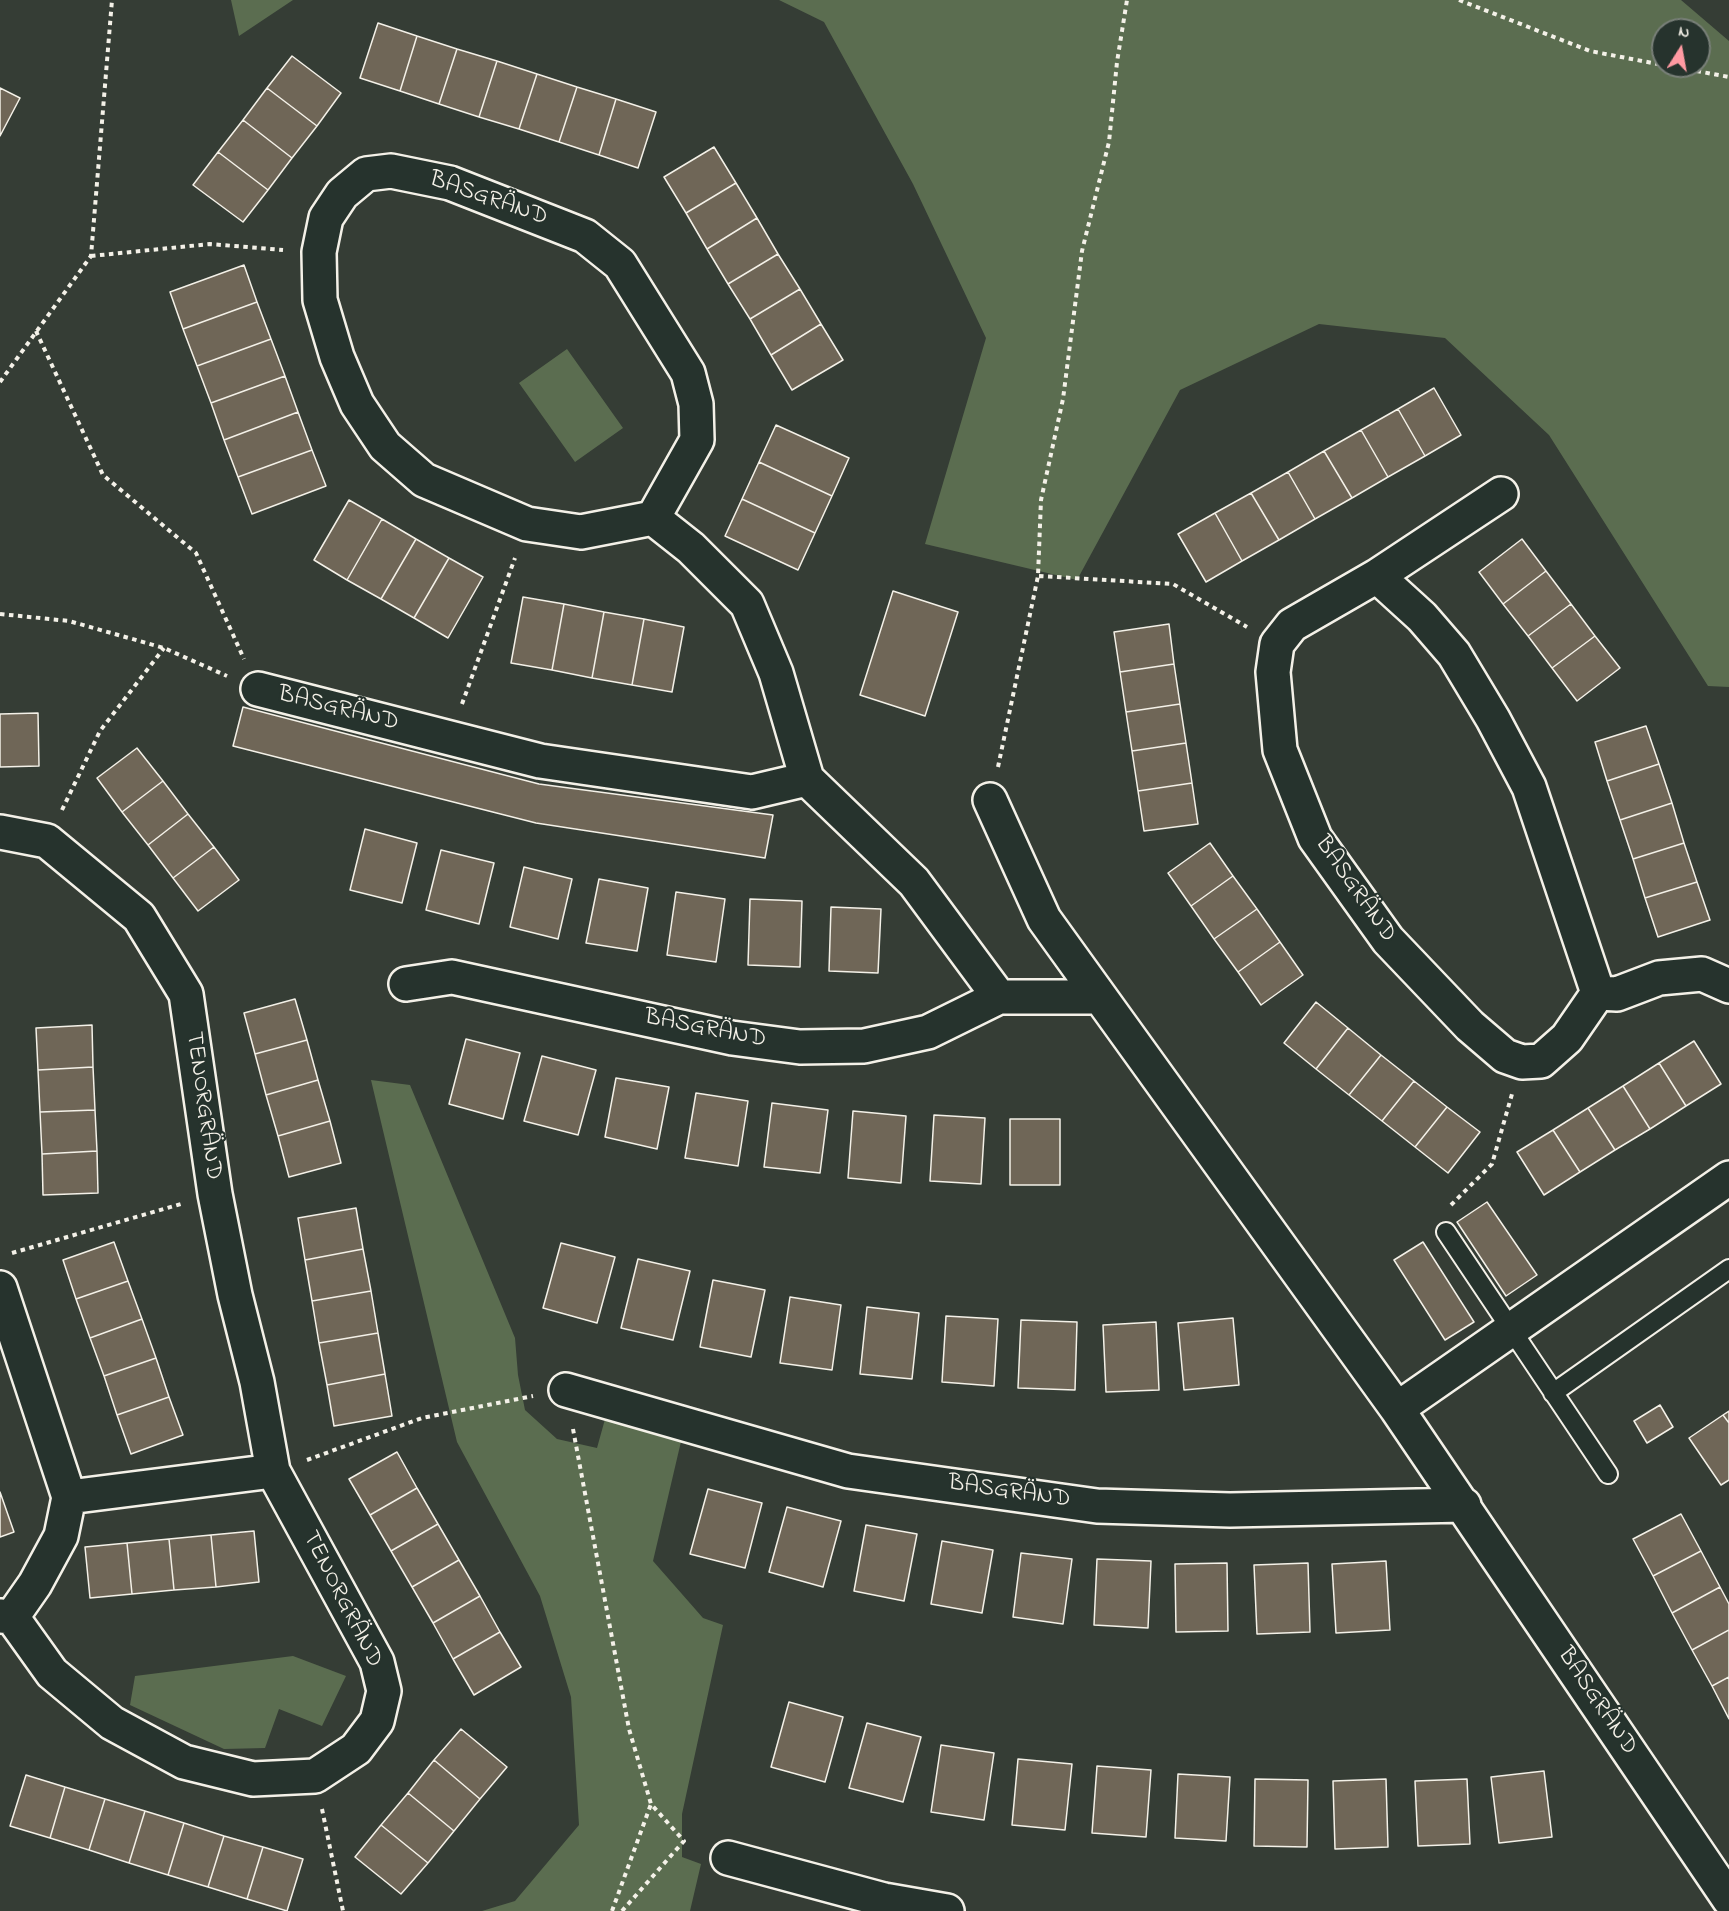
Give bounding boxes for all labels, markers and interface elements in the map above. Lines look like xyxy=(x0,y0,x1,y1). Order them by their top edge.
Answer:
north arrow xyxy=(1651,18,1711,78)
text: N xyxy=(1676,19,1692,45)
street label: BASGRÄND xyxy=(425,166,551,234)
street label: BASGRÄND xyxy=(275,681,401,739)
street label: BASGRÄND xyxy=(1307,831,1401,949)
street label: BASGRÄND xyxy=(642,1004,768,1056)
street label: TENORGRÄND xyxy=(177,1030,227,1182)
street label: BASGRÄND xyxy=(946,1470,1072,1516)
street label: TENORGRÄND xyxy=(294,1527,388,1673)
street label: BASGRÄND xyxy=(1550,1643,1642,1761)

